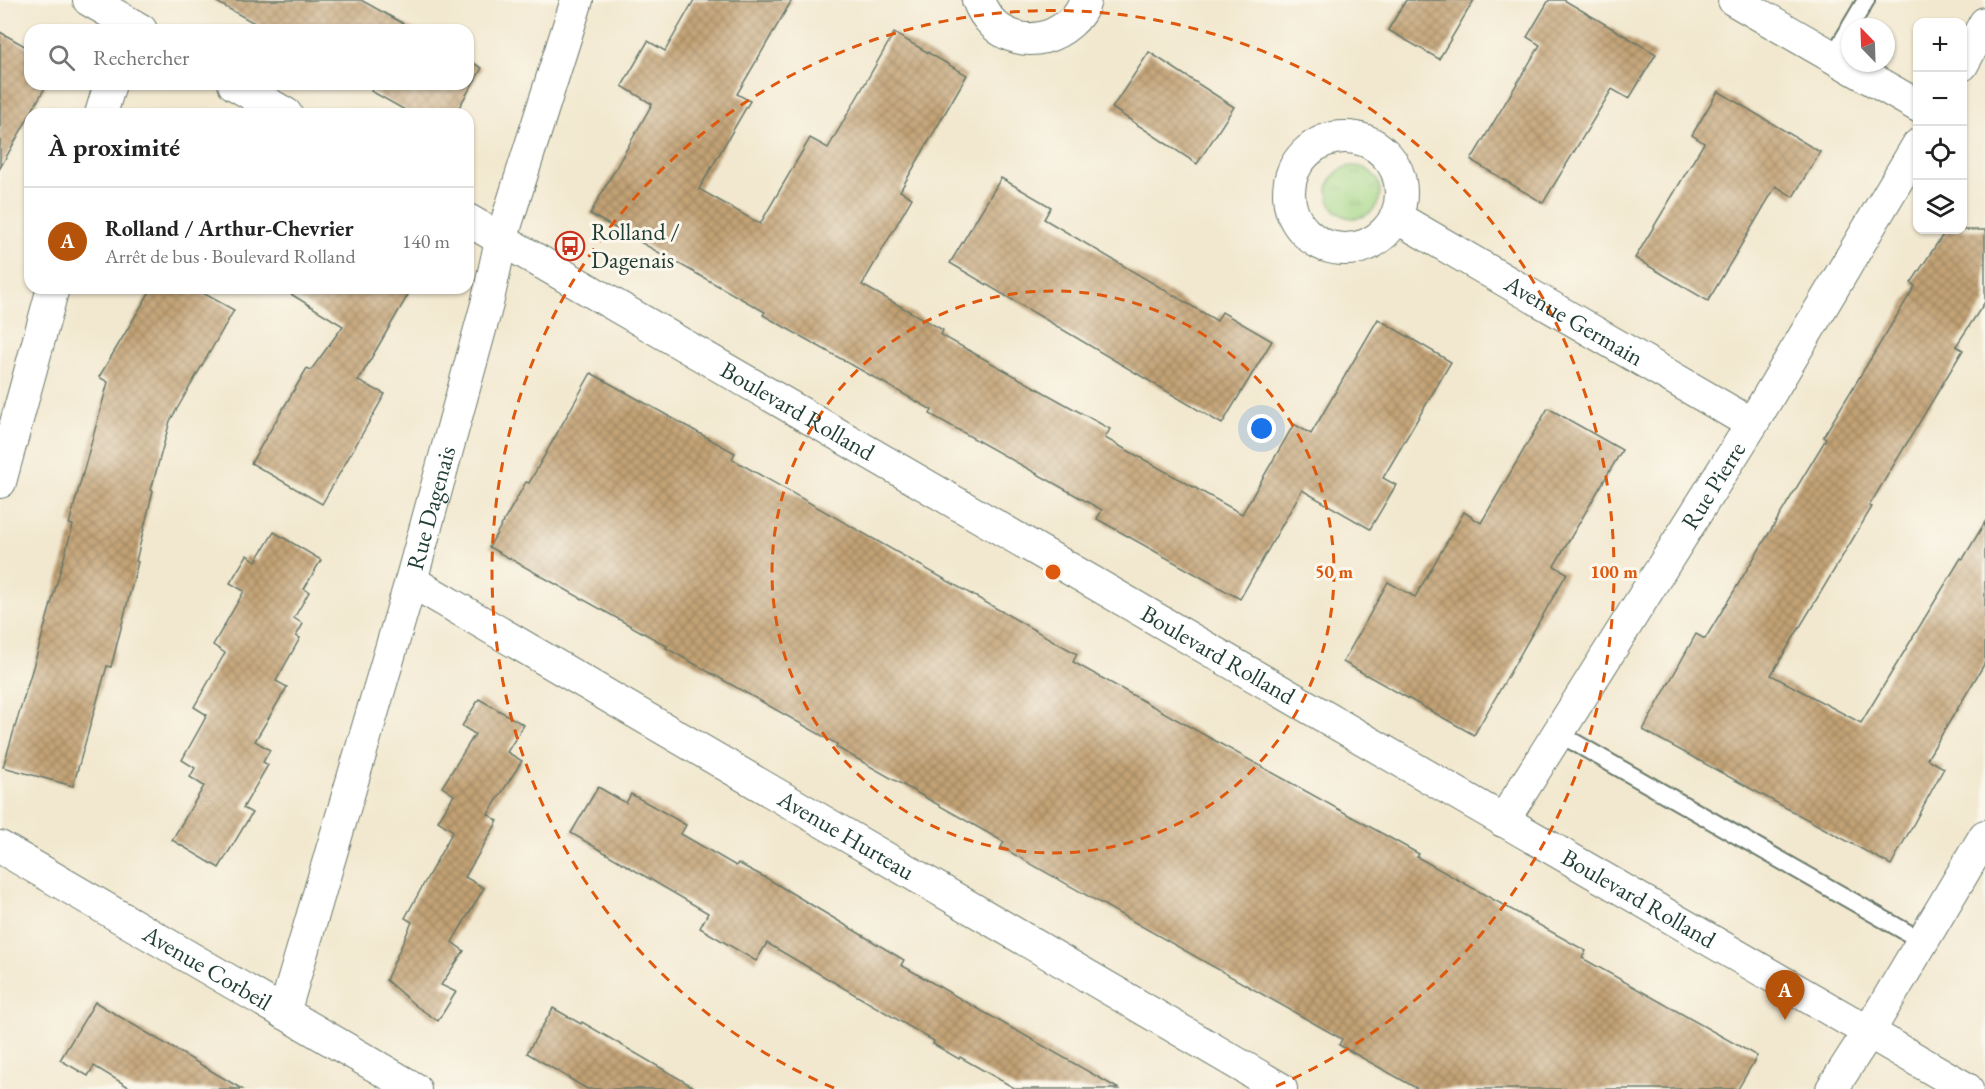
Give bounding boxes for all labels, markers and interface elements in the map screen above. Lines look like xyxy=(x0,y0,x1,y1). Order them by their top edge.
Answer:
north arrow xyxy=(1841,18,1895,72)
map controls xyxy=(1913,18,1967,234)
button: + xyxy=(1913,18,1967,72)
search box xyxy=(24,24,474,90)
icon: search xyxy=(45,41,78,74)
text: Rechercher xyxy=(93,43,189,72)
button: − xyxy=(1913,72,1967,126)
button: locate xyxy=(1913,126,1967,180)
text: À proximité xyxy=(48,130,180,164)
button: layers xyxy=(1913,180,1967,234)
text: Rolland / Arthur-Chevrier xyxy=(105,214,354,243)
place label: Rolland / Dagenais xyxy=(591,216,680,275)
text: A xyxy=(60,228,75,254)
text: 140 m xyxy=(402,228,450,254)
bus stop icon: Rolland / Dagenais xyxy=(554,230,586,262)
text: Arrêt de bus · Boulevard Rolland xyxy=(105,243,356,269)
street label: Avenue Germain xyxy=(1498,267,1650,373)
street label: Boulevard Rolland xyxy=(715,354,881,468)
your location xyxy=(1247,414,1276,443)
street label: Rue Pierre xyxy=(1674,436,1752,535)
street label: Rue Dagenais xyxy=(399,442,462,573)
text: 50 m xyxy=(1315,560,1353,583)
text: 100 m xyxy=(1590,560,1638,583)
centre of rings xyxy=(1043,562,1063,582)
street label: Boulevard Rolland xyxy=(1136,598,1302,712)
street label: Avenue Hurteau xyxy=(772,782,921,887)
street label: Boulevard Rolland xyxy=(1556,841,1722,955)
street label: Avenue Corbeil xyxy=(137,917,278,1017)
pin: A xyxy=(1766,970,1804,1020)

